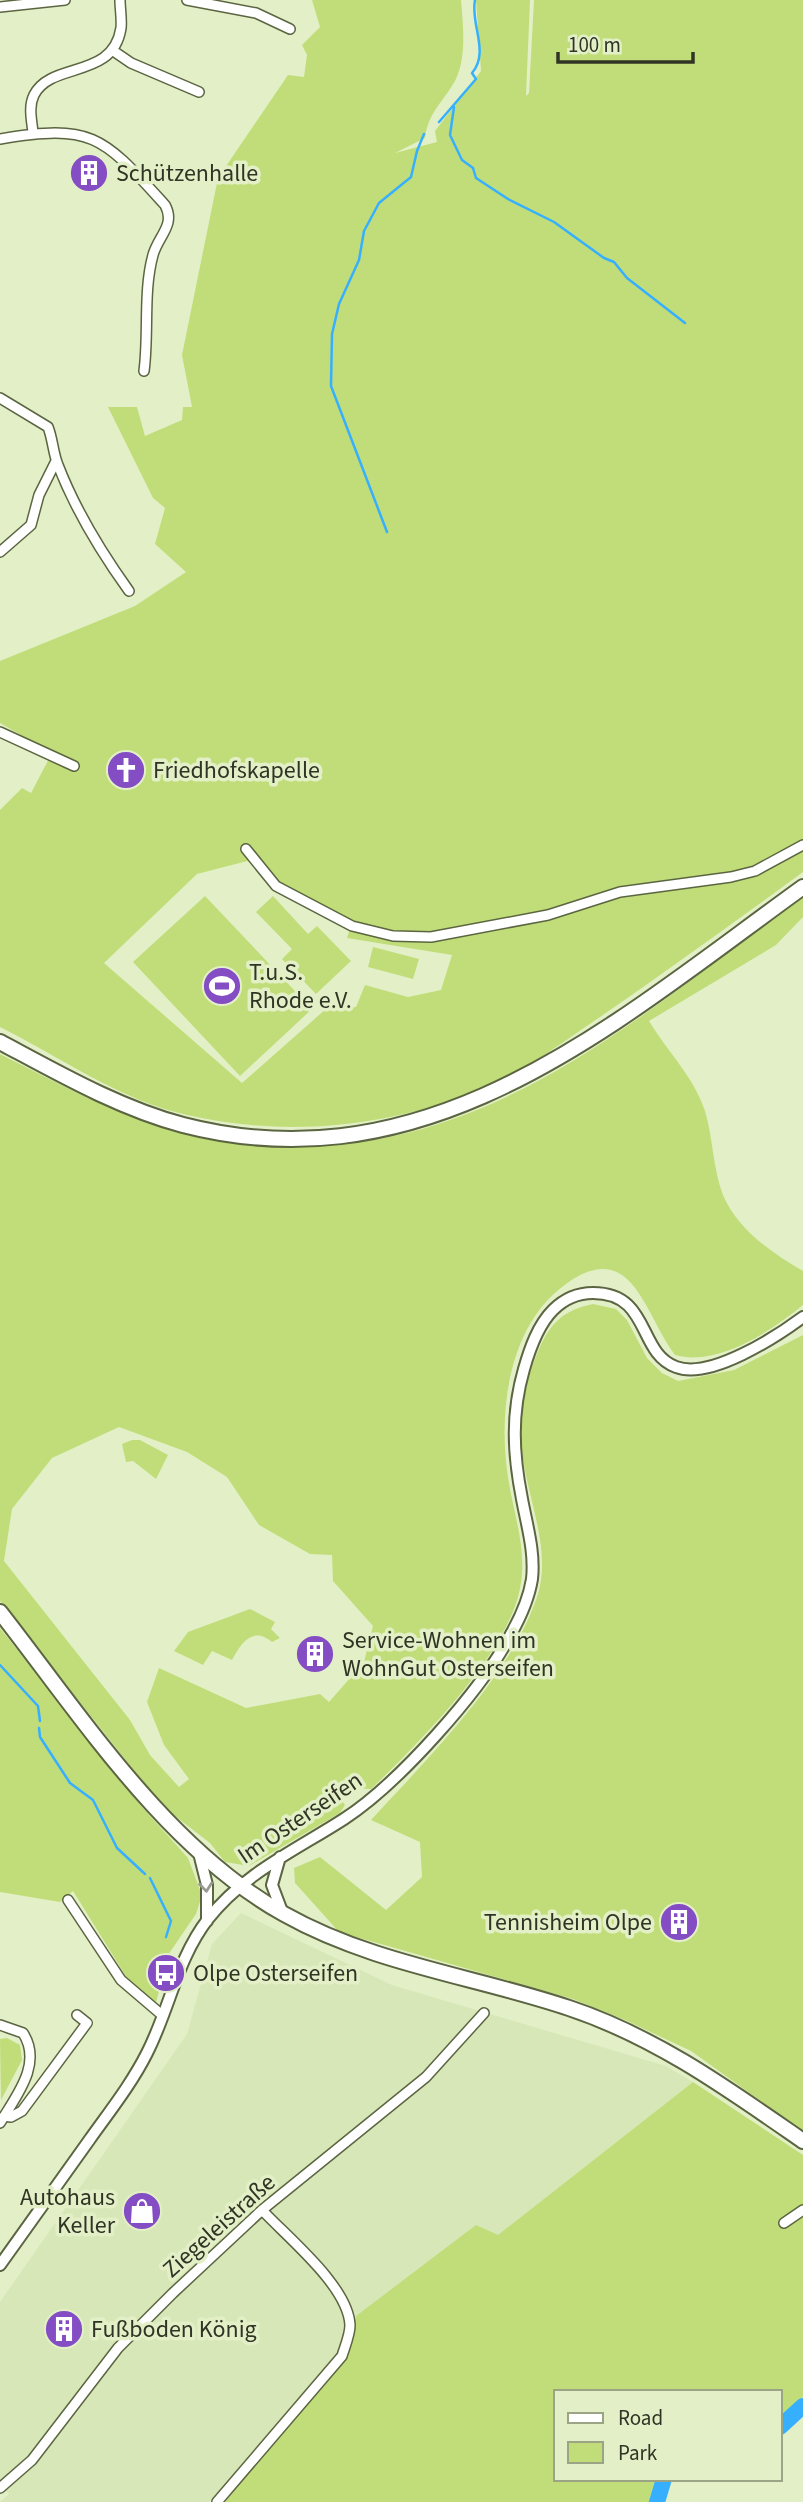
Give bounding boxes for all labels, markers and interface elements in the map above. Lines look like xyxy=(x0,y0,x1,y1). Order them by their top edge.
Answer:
scale bar xyxy=(558,21,693,65)
text: 100 m xyxy=(568,30,621,60)
building icon: Schützenhalle xyxy=(68,152,110,194)
place label: Schützenhalle xyxy=(116,156,258,191)
church icon: Friedhofskapelle xyxy=(105,749,147,791)
place label: Friedhofskapelle xyxy=(153,753,320,788)
place label: T.u.S. Rhode e.V. xyxy=(249,955,352,1018)
sports icon: T.u.S. Rhode e.V. xyxy=(201,965,243,1007)
place label: Service-Wohnen im WohnGut Osterseifen xyxy=(342,1623,554,1686)
building icon: Service-Wohnen im WohnGut Osterseifen xyxy=(294,1633,336,1675)
street label: Im Osterseifen xyxy=(230,1763,370,1873)
one-way arrow xyxy=(198,1881,213,1892)
building icon: Tennisheim Olpe xyxy=(658,1901,700,1943)
place label: Tennisheim Olpe xyxy=(484,1905,652,1940)
bus stop icon: Olpe Osterseifen xyxy=(145,1952,187,1994)
place label: Olpe Osterseifen xyxy=(193,1956,358,1991)
street label: Ziegeleistraße xyxy=(155,2166,283,2286)
place label: Autohaus Keller xyxy=(20,2180,116,2243)
shop icon: Autohaus Keller xyxy=(121,2190,163,2232)
building icon: Fußboden König xyxy=(43,2308,85,2350)
place label: Fußboden König xyxy=(91,2312,257,2347)
legend xyxy=(554,2390,782,2481)
text: Road xyxy=(618,2403,663,2433)
text: Park xyxy=(618,2438,658,2468)

